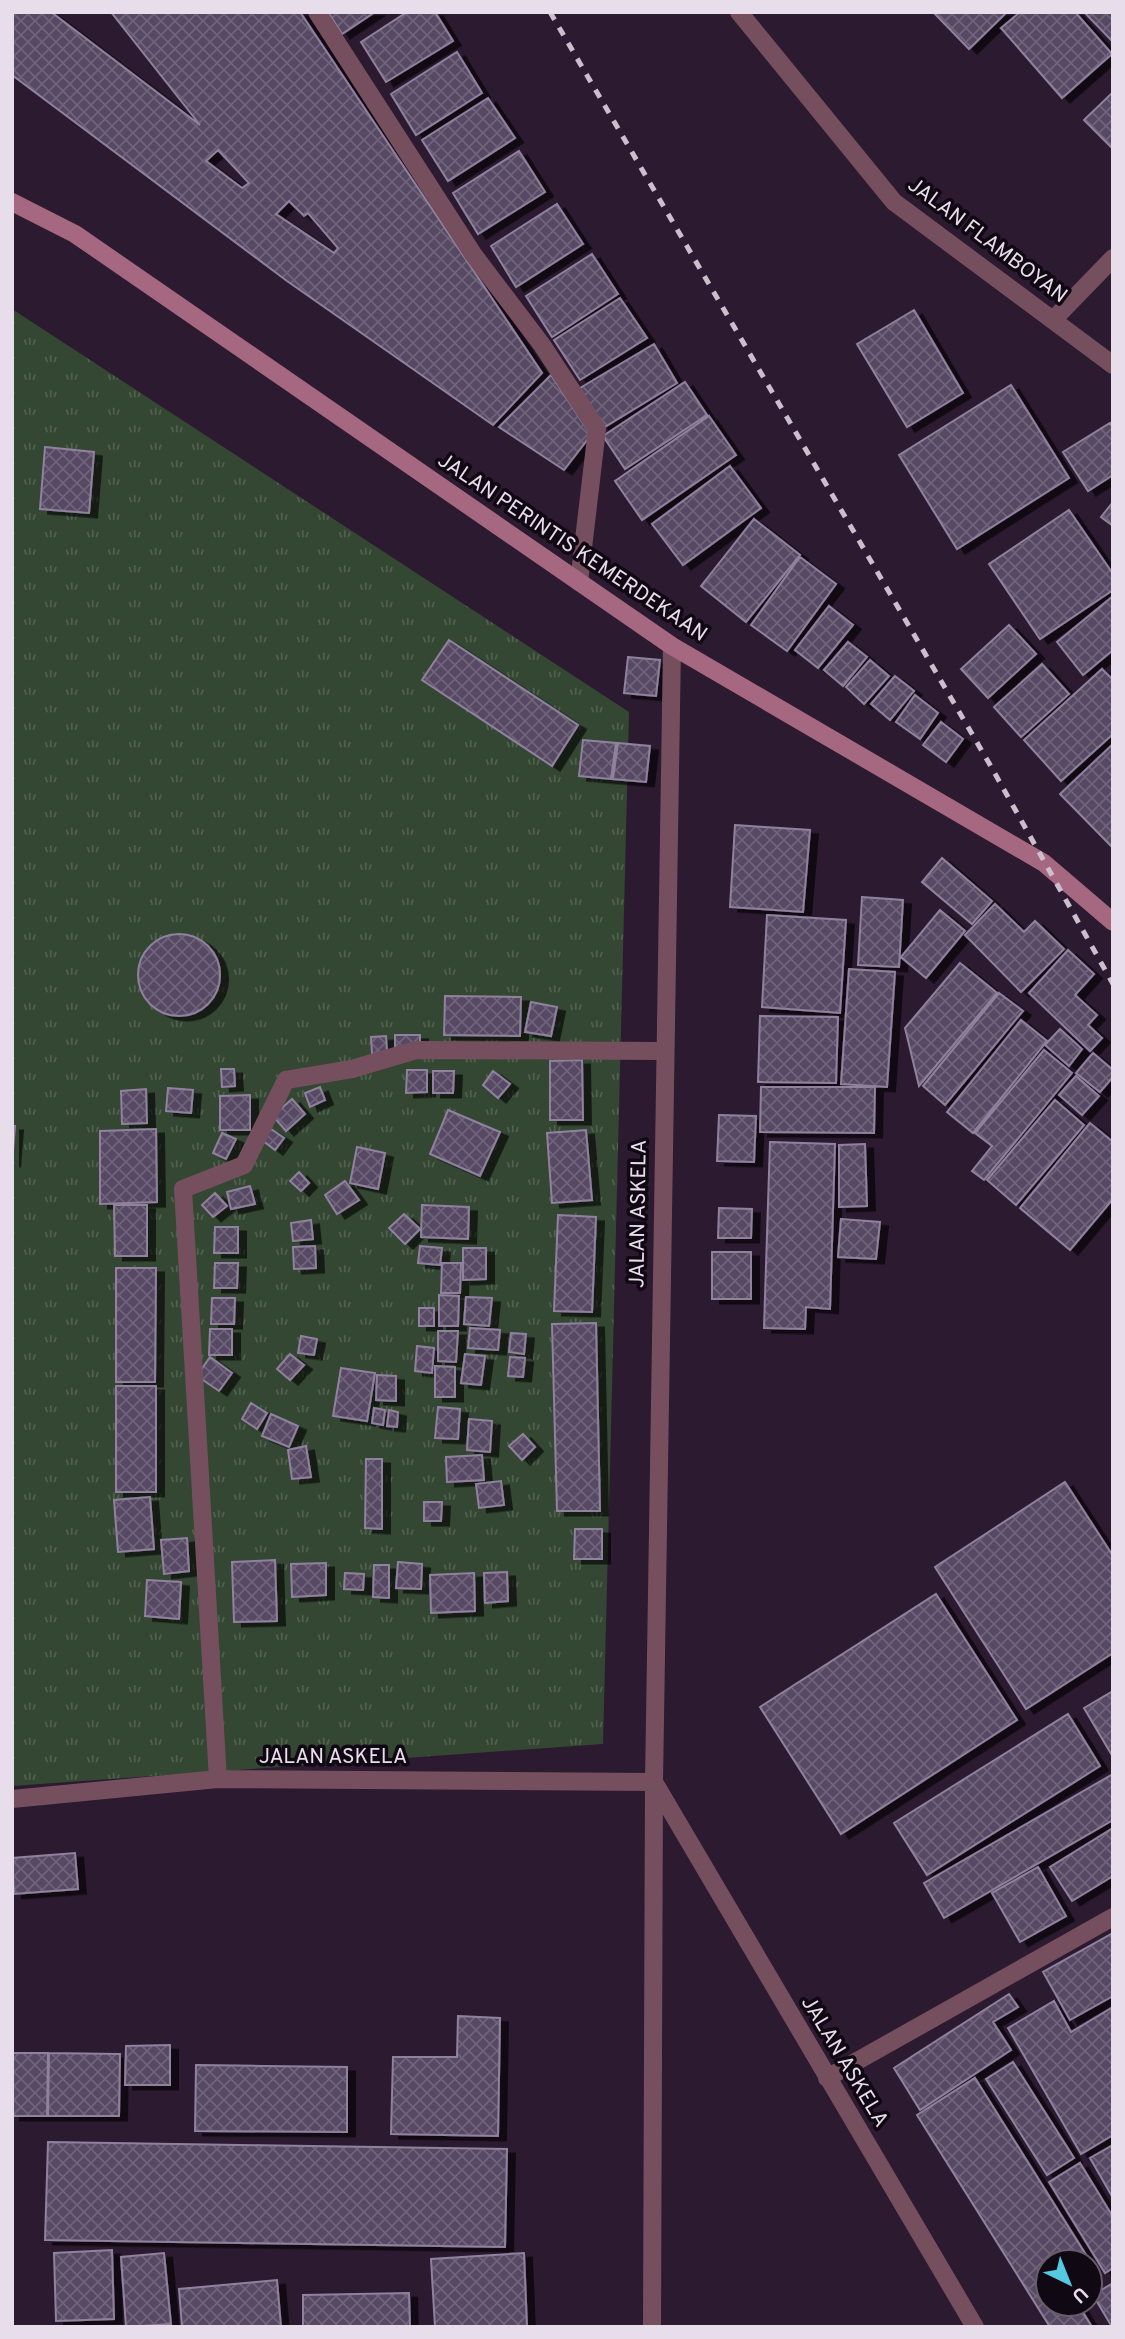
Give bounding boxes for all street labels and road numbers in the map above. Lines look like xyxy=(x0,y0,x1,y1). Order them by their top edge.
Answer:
street label: JALAN FLAMBOYAN xyxy=(902,172,1072,310)
street label: JALAN PERINTIS KEMERDEKAAN xyxy=(432,448,712,648)
street label: JALAN ASKELA xyxy=(624,1140,654,1288)
street label: JALAN ASKELA xyxy=(259,1744,407,1771)
street label: JALAN ASKELA xyxy=(794,1991,894,2133)

